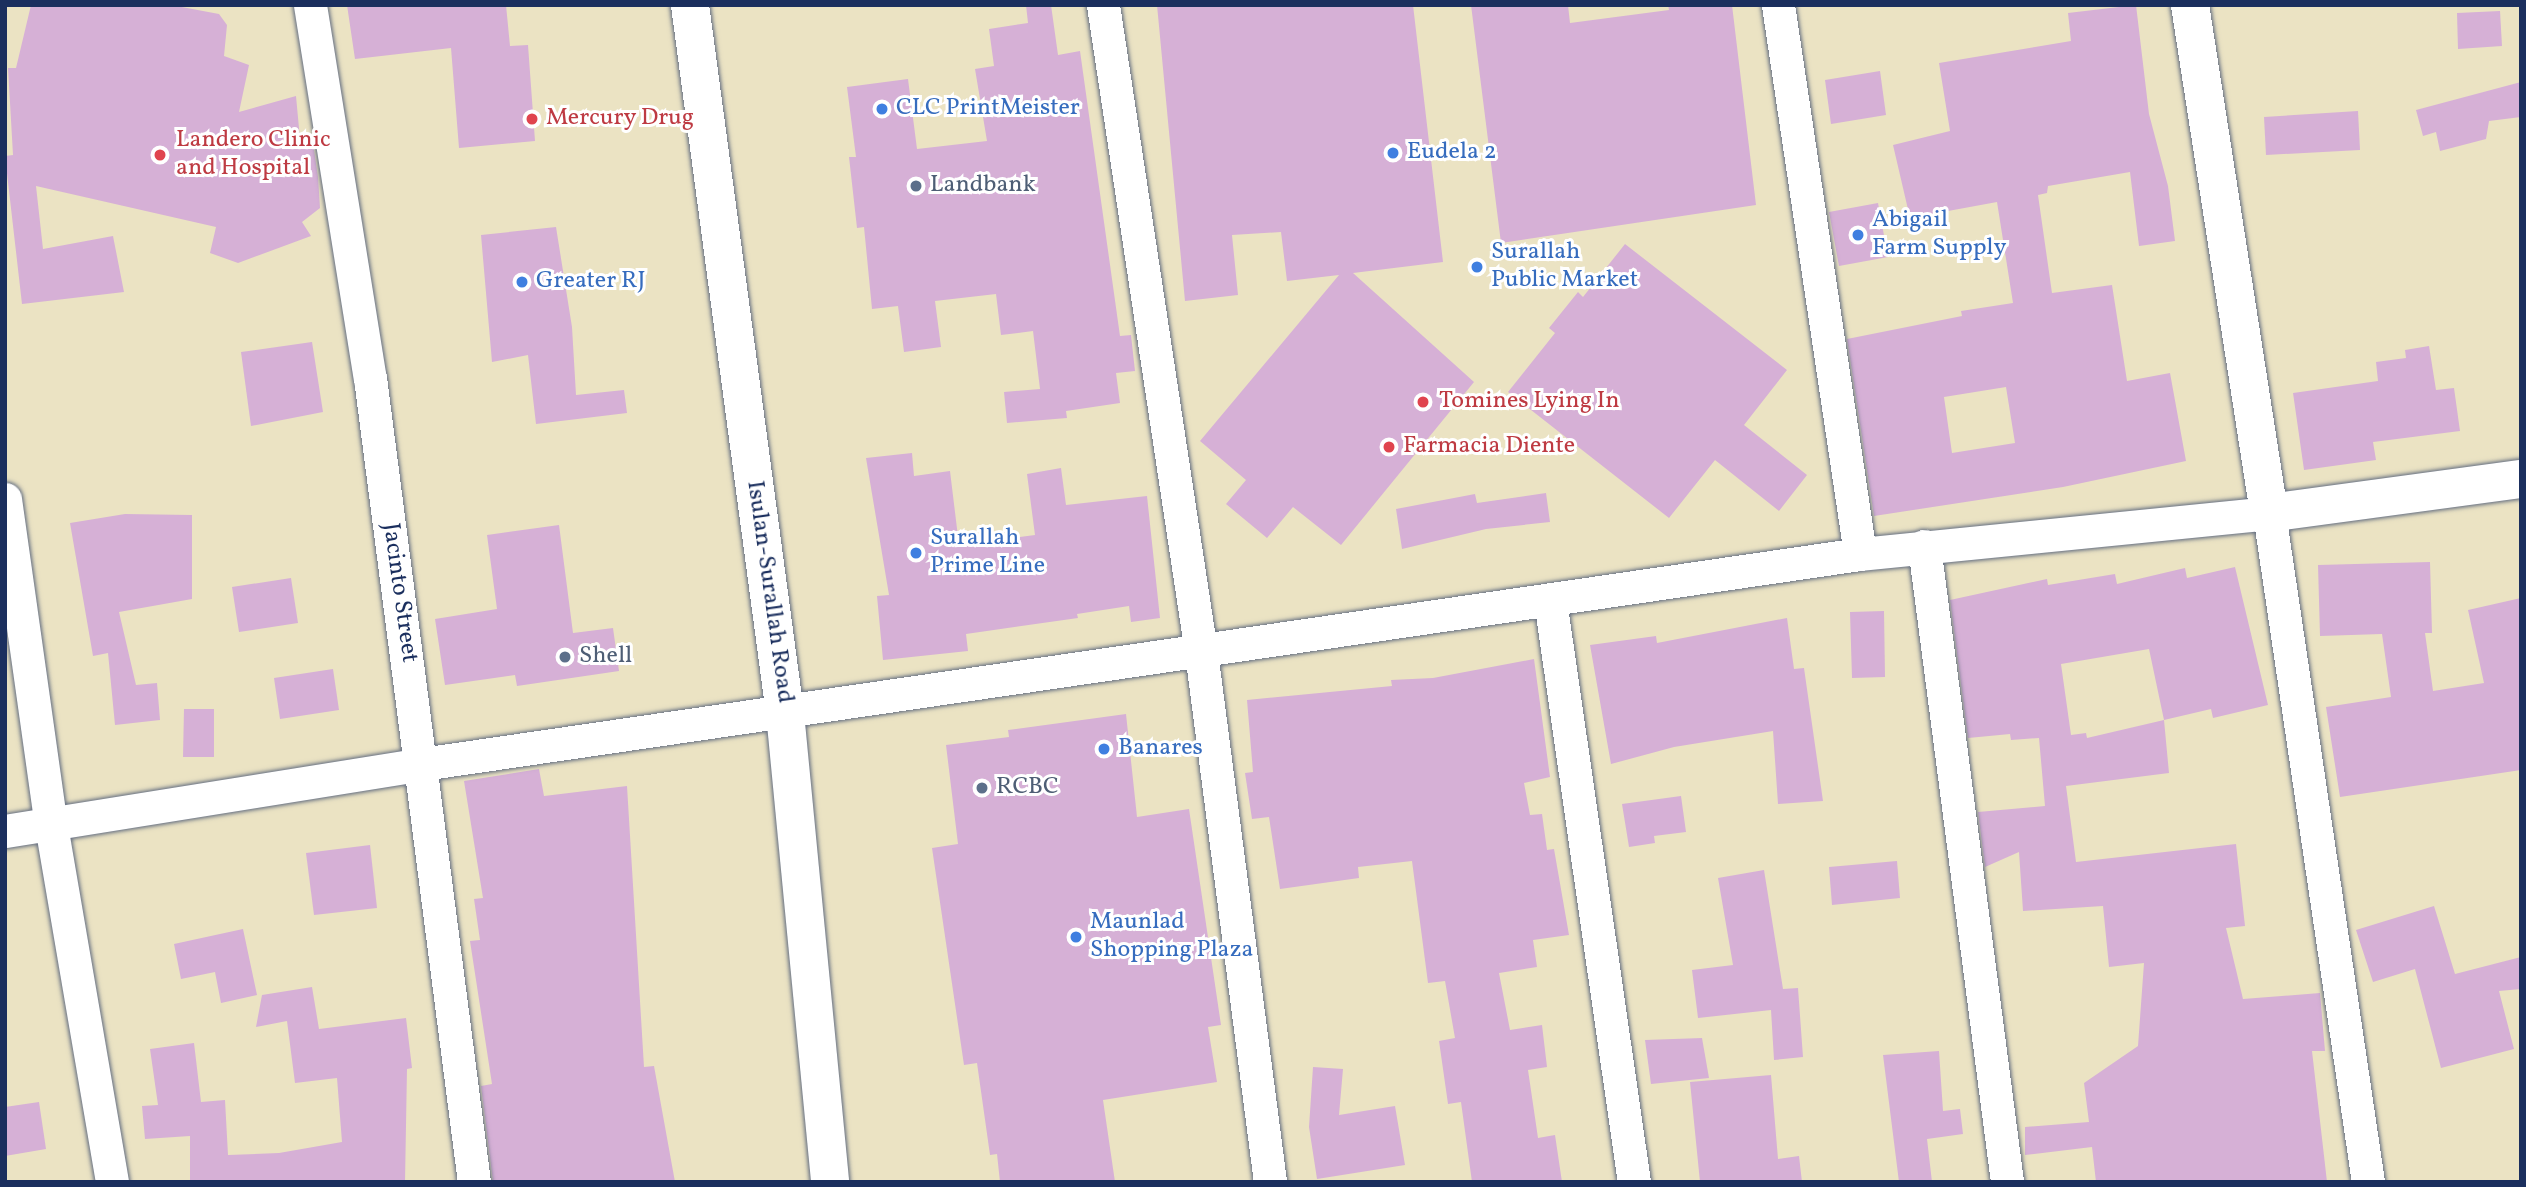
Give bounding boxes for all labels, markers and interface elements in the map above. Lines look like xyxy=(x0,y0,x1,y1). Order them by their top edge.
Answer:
place label: CLC PrintMeister xyxy=(896,95,1080,123)
marker: CLC PrintMeister xyxy=(874,101,890,117)
place label: Mercury Drug xyxy=(546,105,695,133)
marker: Mercury Drug xyxy=(524,111,540,127)
place label: Landero Clinic and Hospital xyxy=(176,127,331,183)
place label: Eudela 2 xyxy=(1407,139,1497,167)
marker: Landero Clinic and Hospital xyxy=(150,145,170,165)
marker: Eudela 2 xyxy=(1385,145,1401,161)
place label: Landbank xyxy=(930,172,1036,200)
marker: Landbank xyxy=(908,178,924,194)
place label: Abigail Farm Supply xyxy=(1872,207,2007,263)
marker: Abigail Farm Supply xyxy=(1850,227,1866,243)
place label: Surallah Public Market xyxy=(1491,239,1638,295)
marker: Surallah Public Market xyxy=(1469,259,1485,275)
place label: Greater RJ xyxy=(536,268,645,296)
marker: Greater RJ xyxy=(514,274,530,290)
place label: Tomines Lying In xyxy=(1439,388,1620,416)
marker: Tomines Lying In xyxy=(1413,392,1433,412)
place label: Farmacia Diente xyxy=(1403,433,1575,461)
marker: Farmacia Diente xyxy=(1381,439,1397,455)
street label: Isulan-Surallah Road xyxy=(739,479,799,705)
street label: Jacinto Street xyxy=(375,521,423,665)
place label: Surallah Prime Line xyxy=(930,525,1045,581)
marker: Surallah Prime Line xyxy=(908,545,924,561)
place label: Shell xyxy=(579,643,632,671)
marker: Shell xyxy=(557,649,573,665)
place label: Banares xyxy=(1118,735,1203,763)
marker: Banares xyxy=(1096,741,1112,757)
place label: RCBC xyxy=(996,774,1059,802)
marker: RCBC xyxy=(974,780,990,796)
place label: Maunlad Shopping Plaza xyxy=(1090,909,1253,965)
marker: Maunlad Shopping Plaza xyxy=(1068,929,1084,945)

